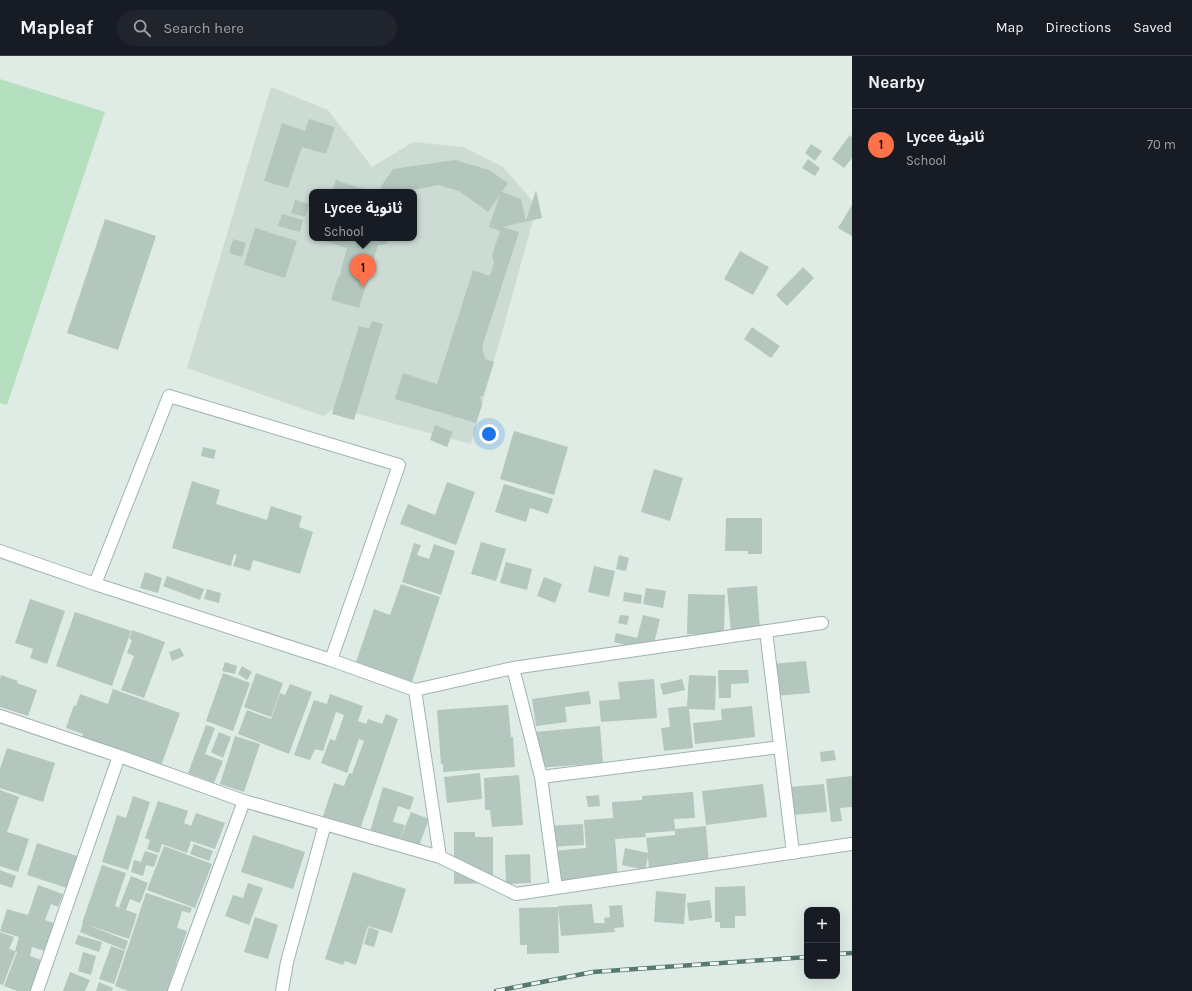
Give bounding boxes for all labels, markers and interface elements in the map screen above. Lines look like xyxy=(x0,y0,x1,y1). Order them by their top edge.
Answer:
search box xyxy=(117,10,397,46)
text: Mapleaf xyxy=(20,17,93,39)
icon: search xyxy=(131,17,153,39)
text: Search here xyxy=(163,19,244,37)
text: Map xyxy=(996,19,1024,36)
text: Directions xyxy=(1046,19,1111,36)
text: Saved xyxy=(1133,19,1172,36)
text: Nearby xyxy=(868,72,925,92)
text: Lycee ثانوية xyxy=(906,128,985,146)
text: 1 xyxy=(879,137,883,152)
text: 70 m xyxy=(1147,137,1176,152)
text: School xyxy=(906,153,946,168)
popup xyxy=(309,189,417,241)
text: Lycee ثانوية xyxy=(324,199,402,217)
text: School xyxy=(324,224,364,239)
pin: 1 xyxy=(350,254,376,287)
your location xyxy=(479,424,499,444)
map controls xyxy=(804,907,840,979)
button: + xyxy=(804,907,840,943)
button: − xyxy=(804,943,840,979)

